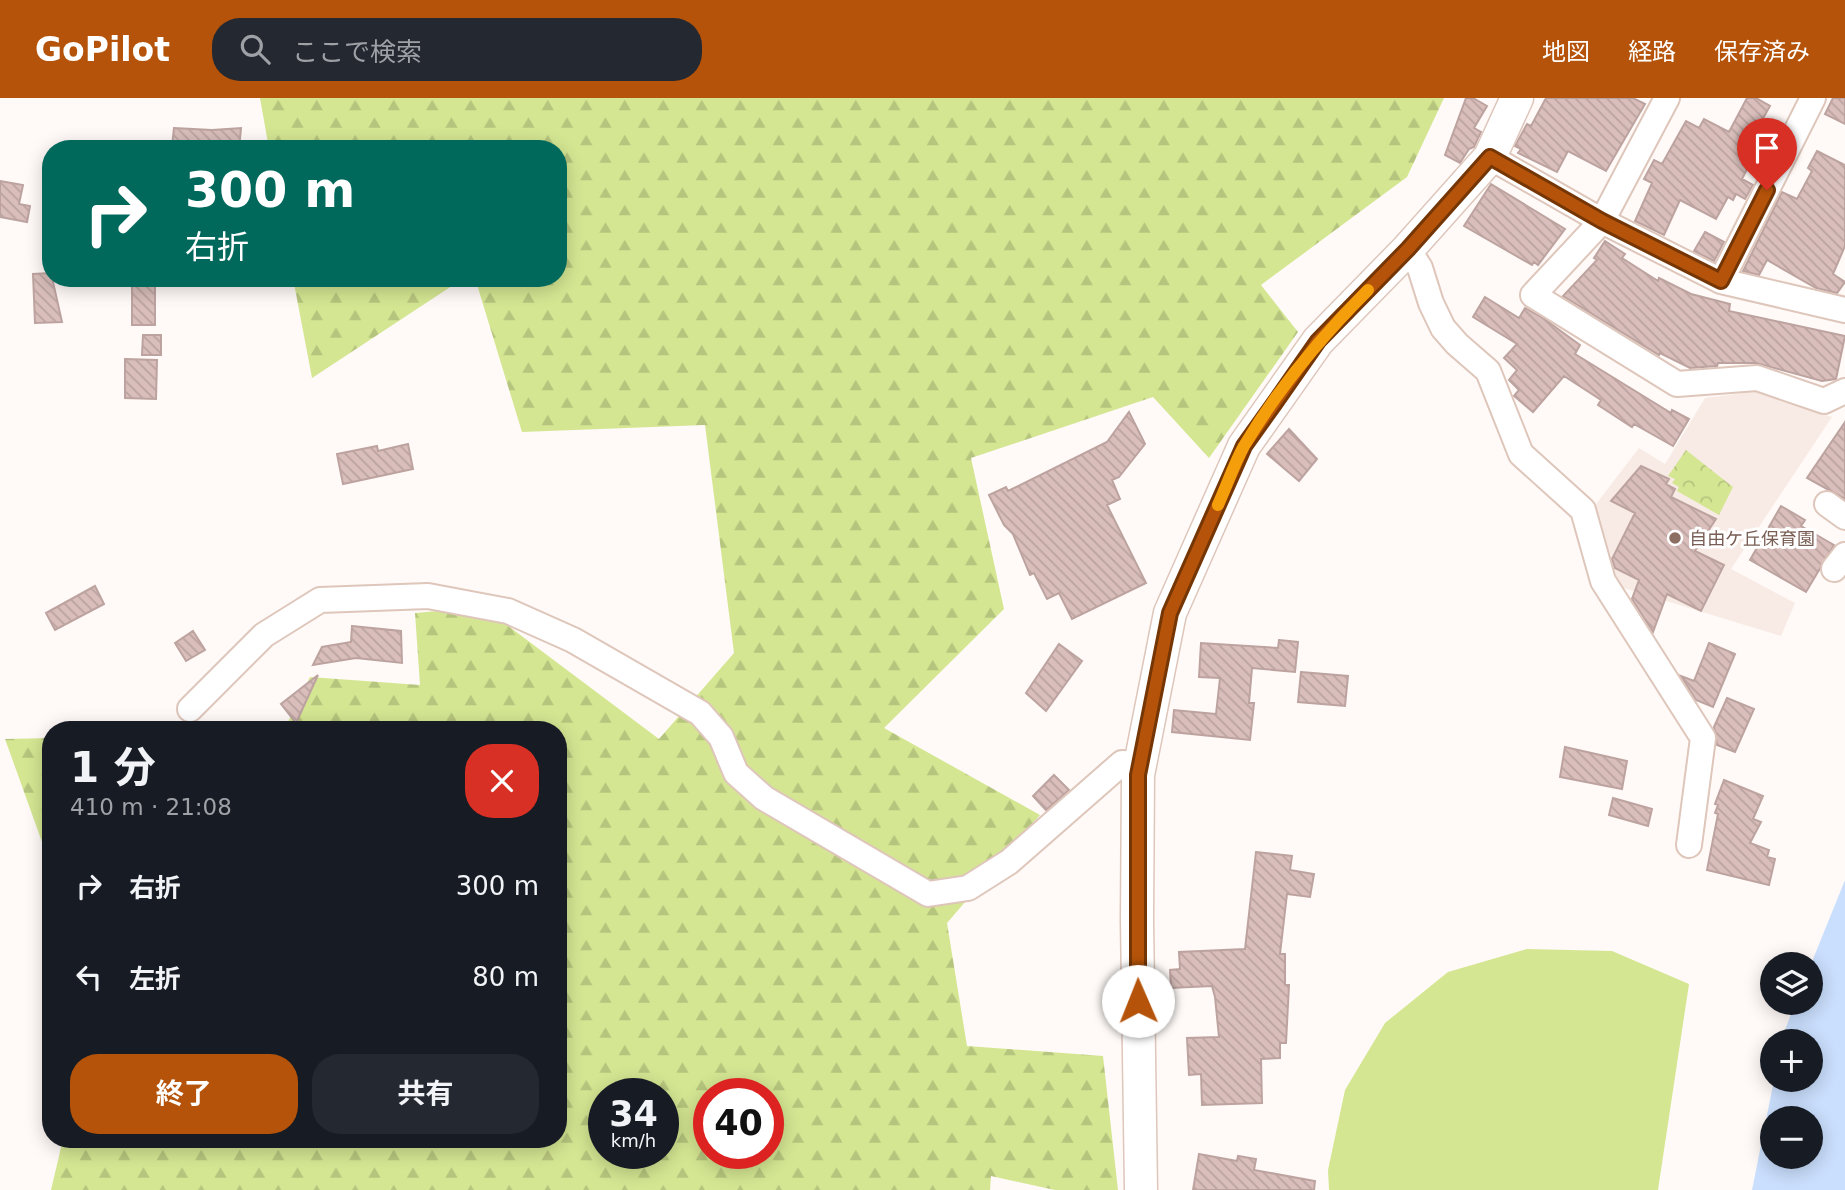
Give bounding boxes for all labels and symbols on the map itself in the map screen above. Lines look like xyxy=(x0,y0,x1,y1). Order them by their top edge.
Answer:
pin xyxy=(1737,118,1797,190)
place label: 自由ケ丘保育園 xyxy=(1689,528,1815,549)
marker: 自由ケ丘保育園 xyxy=(1667,530,1683,546)
position arrow xyxy=(1101,964,1175,1038)
speed limit sign: 40 xyxy=(693,1078,784,1169)

